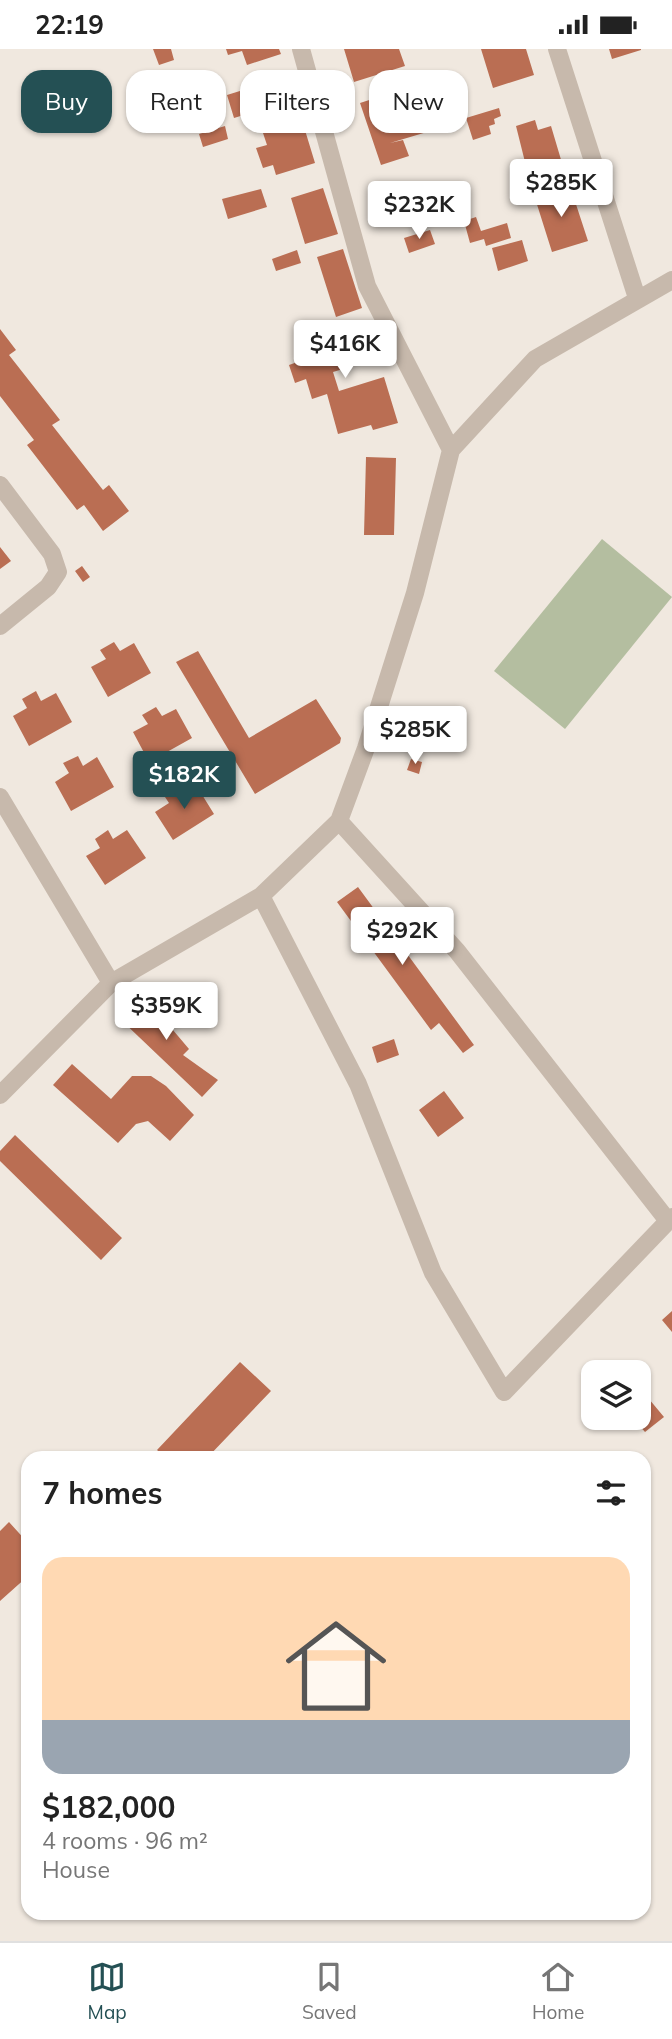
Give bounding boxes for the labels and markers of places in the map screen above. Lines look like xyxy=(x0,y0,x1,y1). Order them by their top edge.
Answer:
pin: $285K xyxy=(512,159,610,219)
pin: $232K xyxy=(370,181,468,241)
pin: $416K xyxy=(296,321,394,380)
pin: $285K xyxy=(366,707,464,766)
pin: $182K xyxy=(135,751,233,811)
pin: $292K xyxy=(353,907,451,967)
pin: $359K xyxy=(117,983,215,1042)

